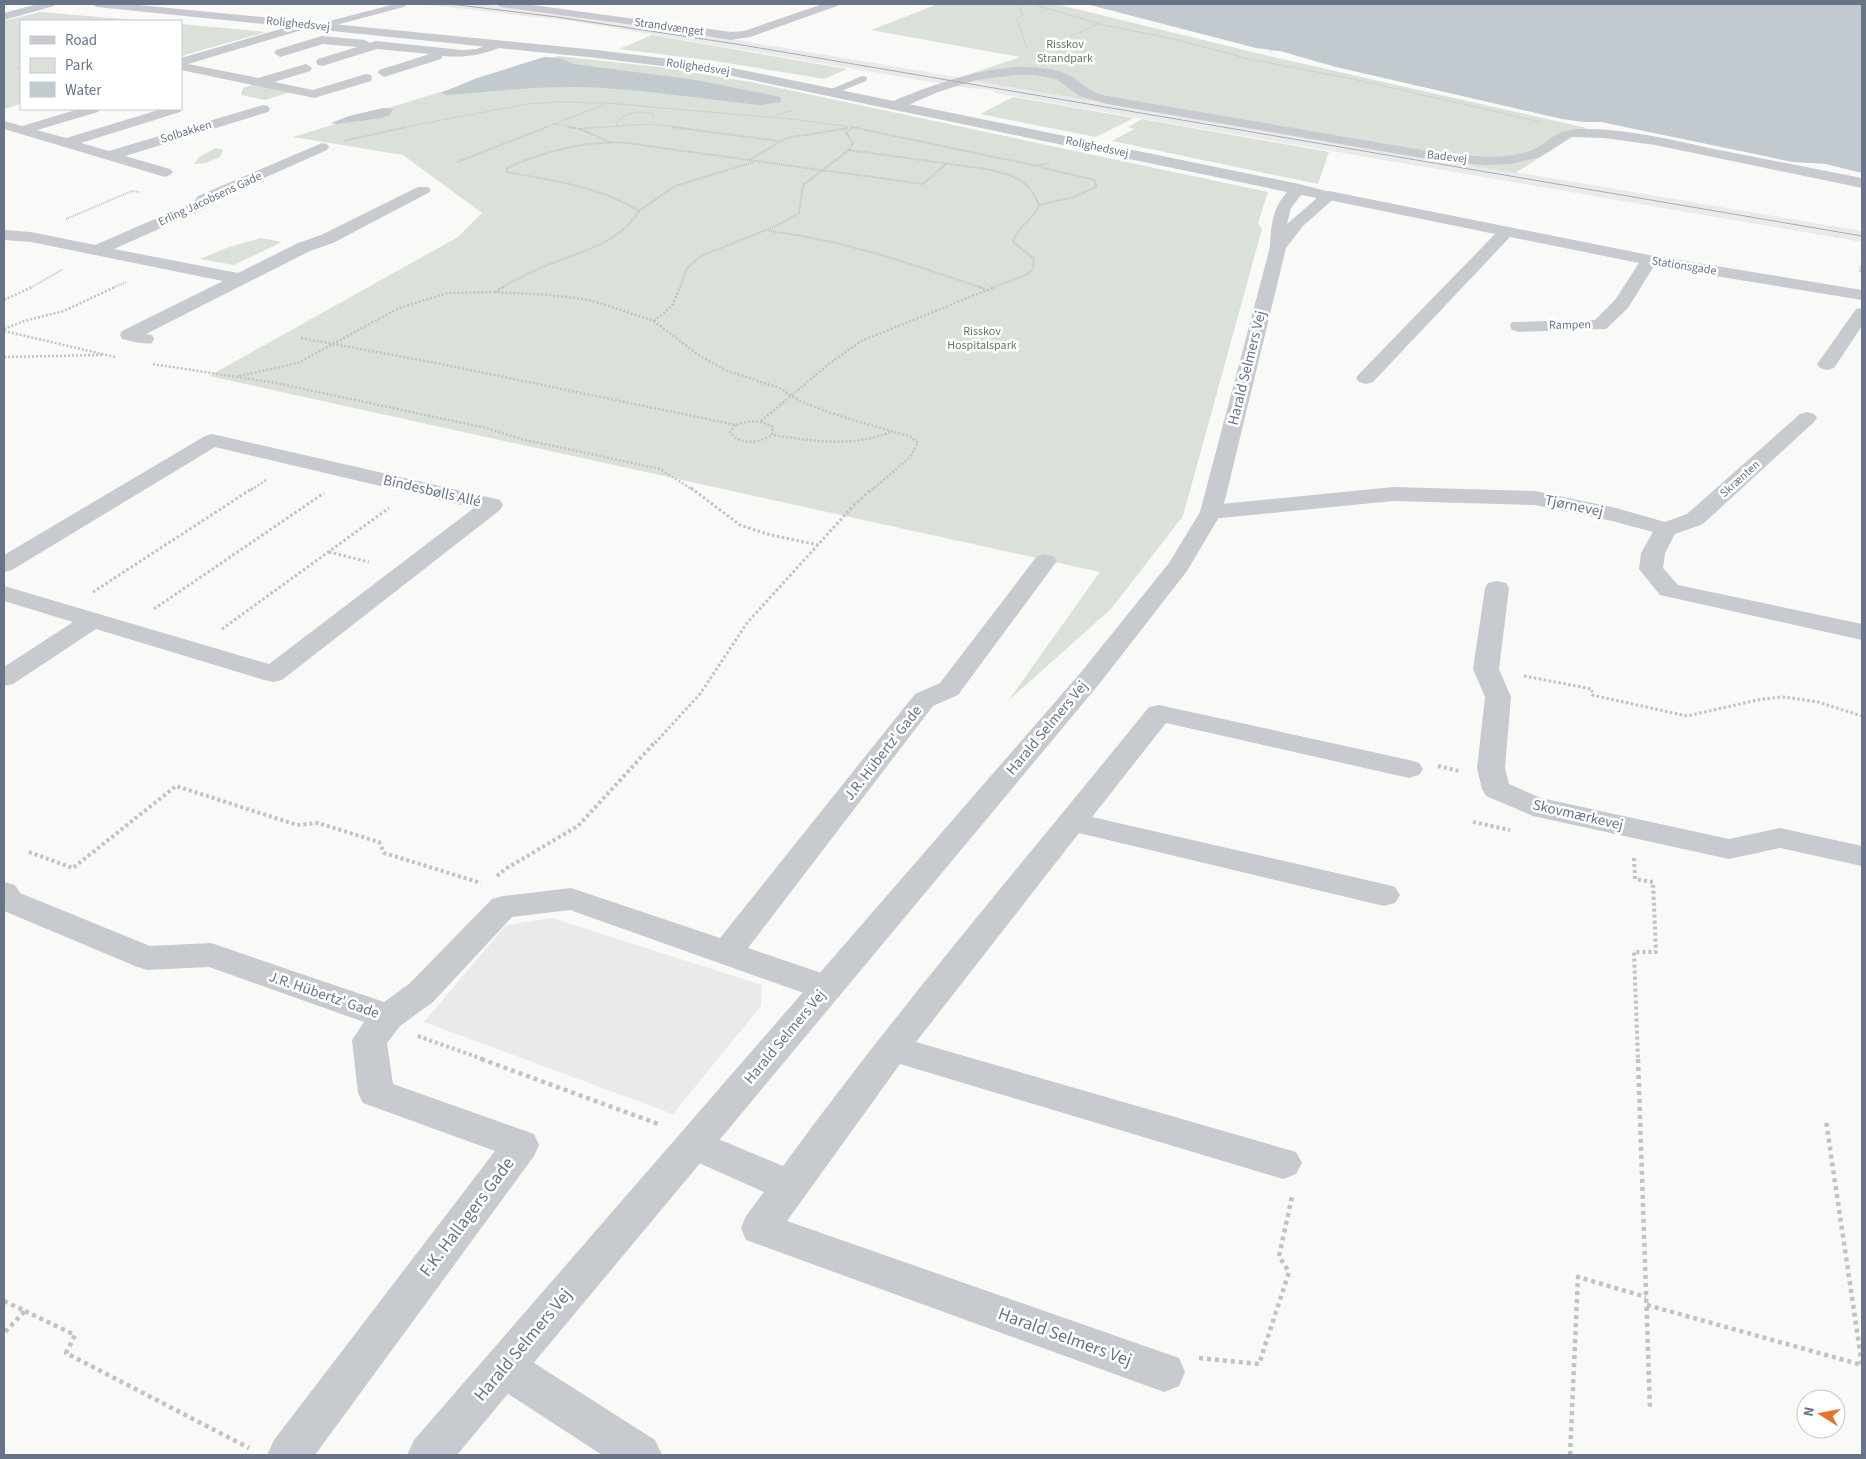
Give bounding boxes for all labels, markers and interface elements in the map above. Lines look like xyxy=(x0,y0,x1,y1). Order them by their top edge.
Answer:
street label: Rolighedsvej xyxy=(265,12,331,36)
street label: Strandvænget xyxy=(633,14,705,40)
legend xyxy=(20,20,182,110)
text: Road xyxy=(65,30,97,51)
park label: Risskov Strandpark xyxy=(1037,36,1093,67)
street label: Rolighedsvej xyxy=(665,54,731,80)
text: Park xyxy=(65,55,94,76)
text: Water xyxy=(65,80,102,101)
street label: Solbakken xyxy=(158,116,214,148)
street label: Rolighedsvej xyxy=(1064,132,1130,162)
street label: Badevej xyxy=(1426,146,1468,168)
street label: Erling Jacobsens Gade xyxy=(155,167,265,231)
street label: Stationsgade xyxy=(1650,252,1718,280)
street label: Harald Selmers Vej xyxy=(1223,309,1271,427)
street label: Rampen xyxy=(1549,316,1591,334)
park label: Risskov Hospitalspark xyxy=(947,323,1017,354)
street label: Skrænten xyxy=(1716,456,1764,502)
street label: Bindesbølls Allé xyxy=(381,470,483,512)
street label: Tjørnevej xyxy=(1543,490,1605,522)
street label: Harald Selmers Vej xyxy=(1001,676,1093,780)
street label: J.R. Hübertz' Gade xyxy=(839,701,927,805)
street label: Skovmærkevej xyxy=(1531,794,1625,836)
street label: J.R. Hübertz' Gade xyxy=(266,966,382,1024)
street label: Harald Selmers Vej xyxy=(739,985,831,1089)
street label: F.K. Hallagers Gade xyxy=(414,1152,520,1282)
street label: Harald Selmers Vej xyxy=(468,1283,578,1407)
street label: Harald Selmers Vej xyxy=(995,1301,1135,1373)
north arrow xyxy=(1796,1389,1846,1439)
text: N xyxy=(1799,1405,1820,1418)

